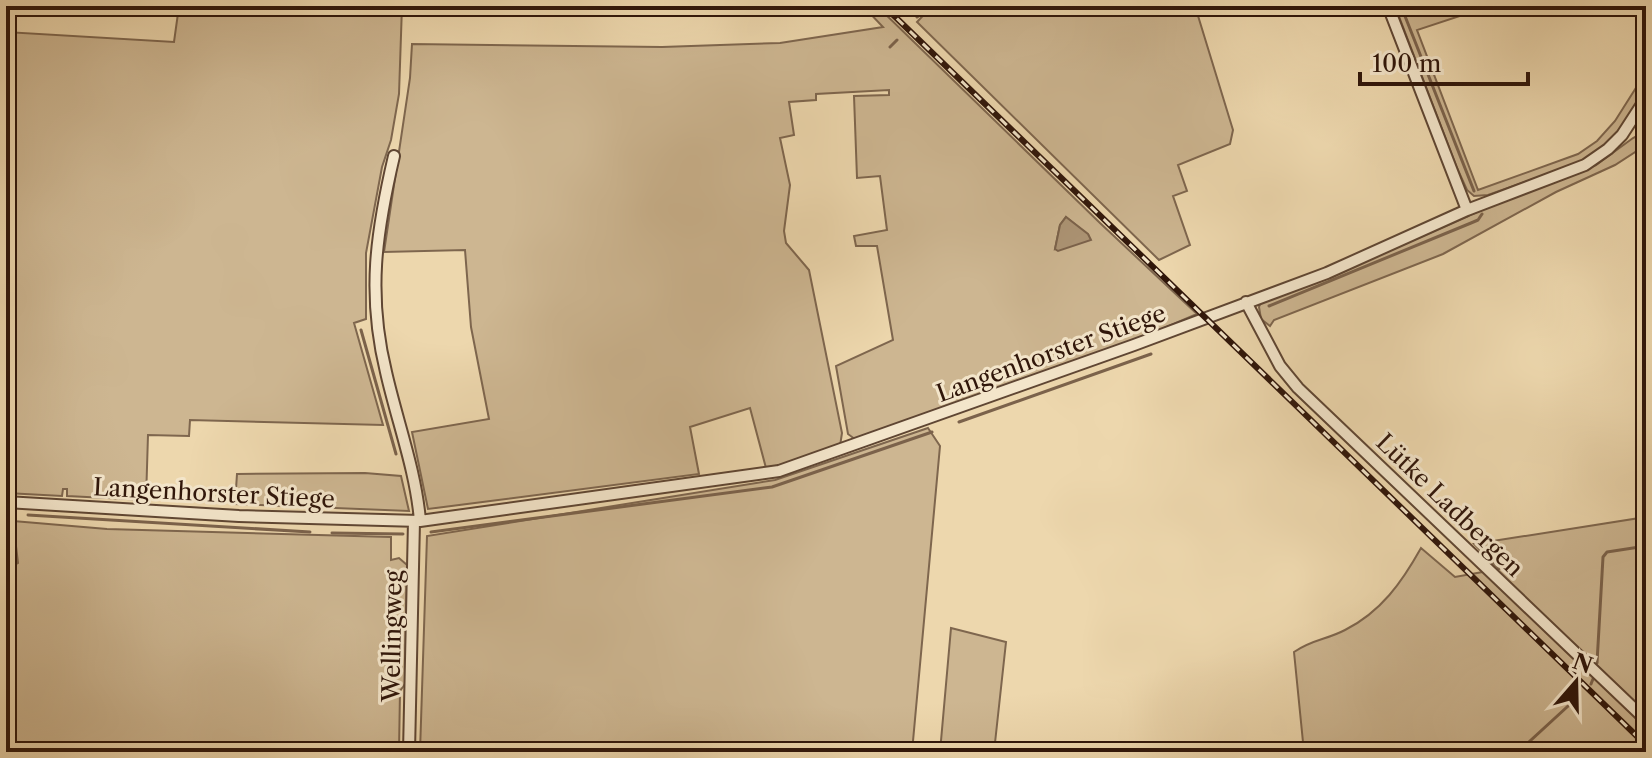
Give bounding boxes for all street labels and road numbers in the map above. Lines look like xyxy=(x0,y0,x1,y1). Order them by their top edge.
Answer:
street label: Langenhorster Stiege xyxy=(932,298,1170,408)
street label: Lütke Ladbergen xyxy=(1370,427,1530,583)
street label: Langenhorster Stiege xyxy=(92,472,336,514)
street label: Wellingweg xyxy=(376,569,408,703)

